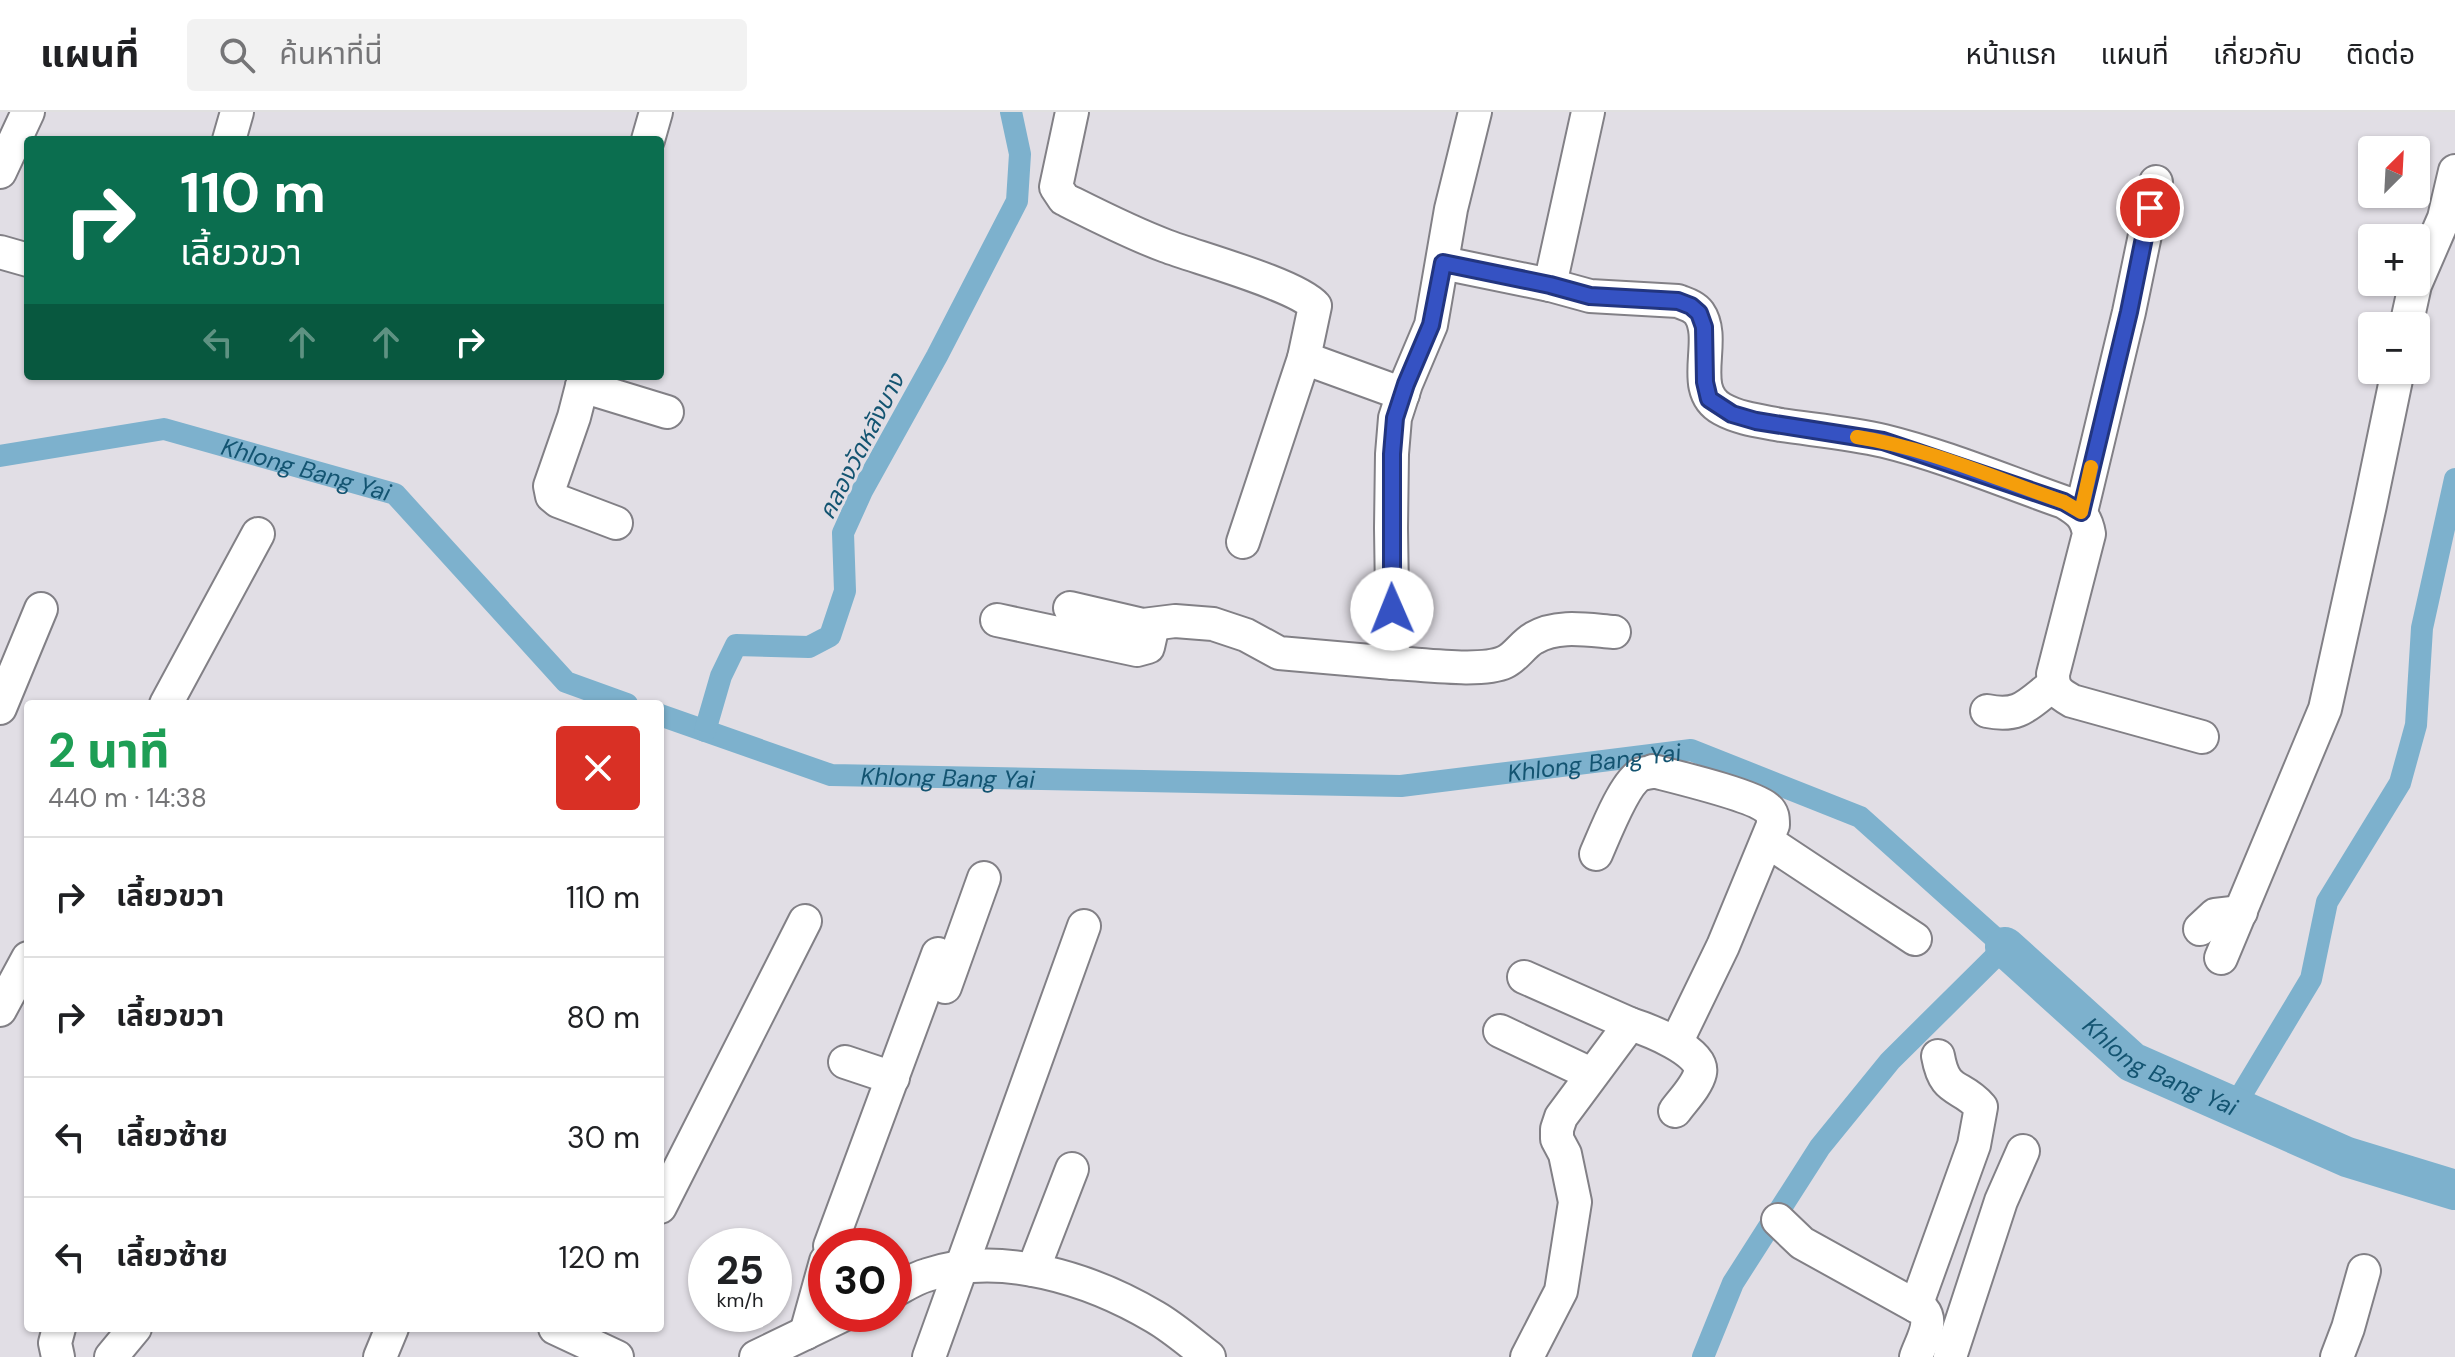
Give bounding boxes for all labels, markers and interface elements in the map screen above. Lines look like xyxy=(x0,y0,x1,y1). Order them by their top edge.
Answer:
search box xyxy=(187,19,747,91)
text: แผนที่ xyxy=(40,29,139,79)
icon: search xyxy=(215,33,259,77)
text: ค้นหาที่นี่ xyxy=(279,34,383,73)
text: หน้าแรก xyxy=(1966,36,2057,73)
text: แผนที่ xyxy=(2101,36,2169,73)
text: เกี่ยวกับ xyxy=(2213,36,2302,73)
text: ติดต่อ xyxy=(2346,36,2415,73)
north arrow xyxy=(2358,136,2430,208)
map controls xyxy=(2358,136,2430,384)
text: 110 m xyxy=(180,156,326,229)
icon: right xyxy=(48,168,152,272)
pin xyxy=(2116,174,2184,242)
icon: arrive xyxy=(2128,186,2172,230)
button: + xyxy=(2358,224,2430,296)
text: เลี้ยวขวา xyxy=(180,229,302,276)
button: − xyxy=(2358,312,2430,384)
icon: left xyxy=(196,320,240,364)
icon: ahead xyxy=(280,320,324,364)
icon: ahead xyxy=(364,320,408,364)
icon: right xyxy=(448,320,492,364)
water label: คลองวัดหลังบาง xyxy=(811,367,912,524)
water label: Khlong Bang Yai xyxy=(218,430,396,508)
position arrow xyxy=(1350,567,1434,651)
text: 2 นาที xyxy=(48,719,170,782)
button: close xyxy=(556,726,640,810)
water label: Khlong Bang Yai xyxy=(1506,736,1684,788)
water label: Khlong Bang Yai xyxy=(860,760,1037,794)
text: 440 m · 14:38 xyxy=(48,781,207,815)
icon: right xyxy=(48,875,92,919)
text: เลี้ยวขวา xyxy=(116,876,224,915)
text: 110 m xyxy=(566,878,640,917)
icon: right xyxy=(48,995,92,1039)
text: เลี้ยวขวา xyxy=(116,996,224,1035)
text: 80 m xyxy=(567,998,640,1037)
water label: Khlong Bang Yai xyxy=(2077,1010,2244,1123)
icon: left xyxy=(48,1115,92,1159)
text: เลี้ยวซ้าย xyxy=(116,1116,228,1155)
text: 30 m xyxy=(567,1118,640,1157)
speed limit sign: 30 xyxy=(808,1228,912,1332)
icon: left xyxy=(48,1235,92,1279)
text: เลี้ยวซ้าย xyxy=(116,1236,228,1275)
text: 120 m xyxy=(558,1238,640,1277)
text: 25 xyxy=(716,1244,764,1296)
text: km/h xyxy=(716,1287,764,1313)

